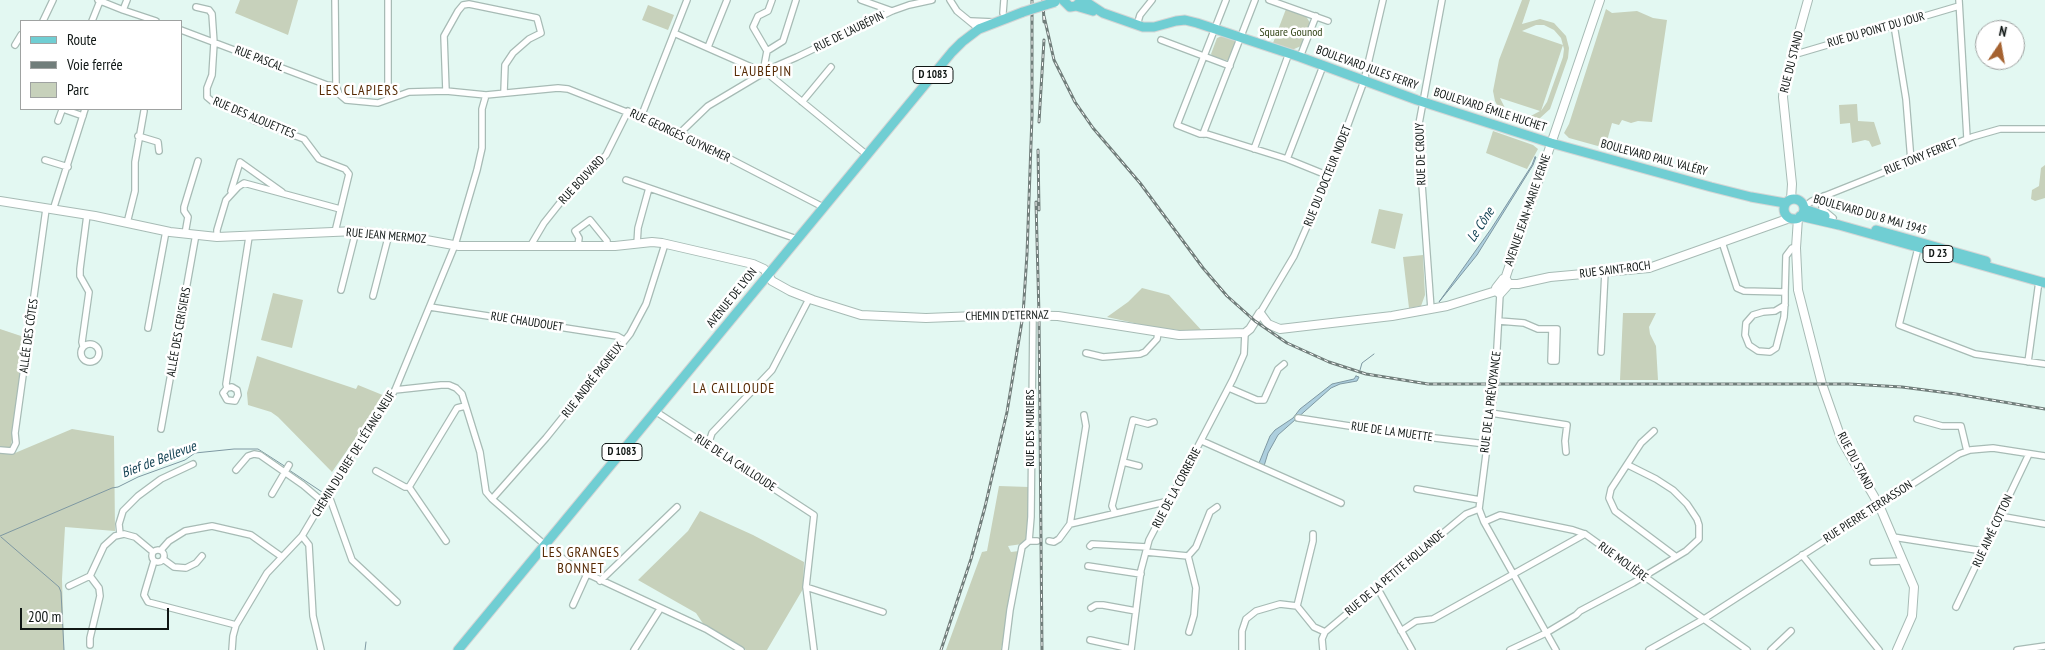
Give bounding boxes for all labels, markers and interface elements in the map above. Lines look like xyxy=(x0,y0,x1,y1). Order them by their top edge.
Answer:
street label: RUE DE L'AUBÉPIN xyxy=(812,9,886,55)
street label: RUE DU POINT DU JOUR xyxy=(1826,9,1926,51)
legend xyxy=(20,20,182,110)
north arrow xyxy=(1975,20,2025,70)
text: N xyxy=(1997,22,2008,41)
park label: Square Gounod xyxy=(1259,26,1323,40)
text: Route xyxy=(67,30,97,49)
street label: RUE DU STAND xyxy=(1777,30,1807,94)
street label: RUE PASCAL xyxy=(233,43,285,75)
street label: BOULEVARD JULES FERRY xyxy=(1314,43,1420,93)
text: Voie ferrée xyxy=(67,55,123,74)
district label: L'AUBÉPIN xyxy=(733,64,793,80)
road number: D 1083 xyxy=(913,66,953,84)
text: Parc xyxy=(67,80,89,99)
district label: LES CLAPIERS xyxy=(318,83,400,99)
street label: BOULEVARD ÉMILE HUCHET xyxy=(1432,85,1548,135)
street label: RUE DES ALOUETTES xyxy=(211,94,297,142)
street label: RUE GEORGES GUYNEMER xyxy=(627,106,733,166)
street label: RUE DE CROUY xyxy=(1413,122,1429,186)
street label: RUE DU DOCTEUR NODET xyxy=(1301,123,1355,229)
street label: RUE TONY FERRET xyxy=(1882,136,1960,178)
street label: BOULEVARD PAUL VALÉRY xyxy=(1599,137,1709,179)
street label: AVENUE JEAN-MARIE VERNE xyxy=(1502,152,1554,268)
street label: RUE BOUVARD xyxy=(556,153,608,207)
street label: BOULEVARD DU 8 MAI 1945 xyxy=(1812,192,1928,238)
water label: Le Cône xyxy=(1464,205,1498,245)
street label: RUE JEAN MERMOZ xyxy=(345,225,427,247)
road number: D 23 xyxy=(1923,245,1953,262)
street label: RUE SAINT-ROCH xyxy=(1579,259,1651,281)
street label: AVENUE DE LYON xyxy=(704,265,760,331)
street label: ALLÉE DES CERISIERS xyxy=(164,286,194,378)
street label: ALLÉE DES CÔTES xyxy=(17,298,41,374)
street label: CHEMIN D'ETERNAZ xyxy=(965,308,1049,324)
street label: RUE CHAUDOUET xyxy=(490,309,564,335)
street label: RUE ANDRÉ PAGNEUX xyxy=(559,339,627,421)
street label: RUE DE LA PRÉVOYANCE xyxy=(1478,350,1504,454)
district label: LA CAILLOUDE xyxy=(691,381,777,397)
street label: CHEMIN DU BIEF DE L'ÉTANG NEUF xyxy=(309,388,399,520)
street label: RUE DES MURIERS xyxy=(1024,389,1038,467)
street label: RUE DE LA MUETTE xyxy=(1350,419,1434,445)
street label: RUE DU STAND xyxy=(1834,430,1876,492)
street label: RUE DE LA CAILLOUDE xyxy=(692,431,778,495)
water label: Bief de Bellevue xyxy=(119,438,199,482)
road number: D 1083 xyxy=(602,444,642,461)
street label: RUE DE LA CORRERIE xyxy=(1150,445,1204,531)
street label: RUE PIERRE TERRASSON xyxy=(1821,478,1915,546)
street label: RUE AIMÉ COTTON xyxy=(1970,492,2016,570)
street label: RUE DE LA PETITE HOLLANDE xyxy=(1342,527,1448,619)
street label: RUE MOLIÈRE xyxy=(1595,539,1651,585)
district label: LES GRANGES BONNET xyxy=(541,545,621,578)
scale bar xyxy=(22,598,171,630)
text: 200 m xyxy=(28,607,61,626)

